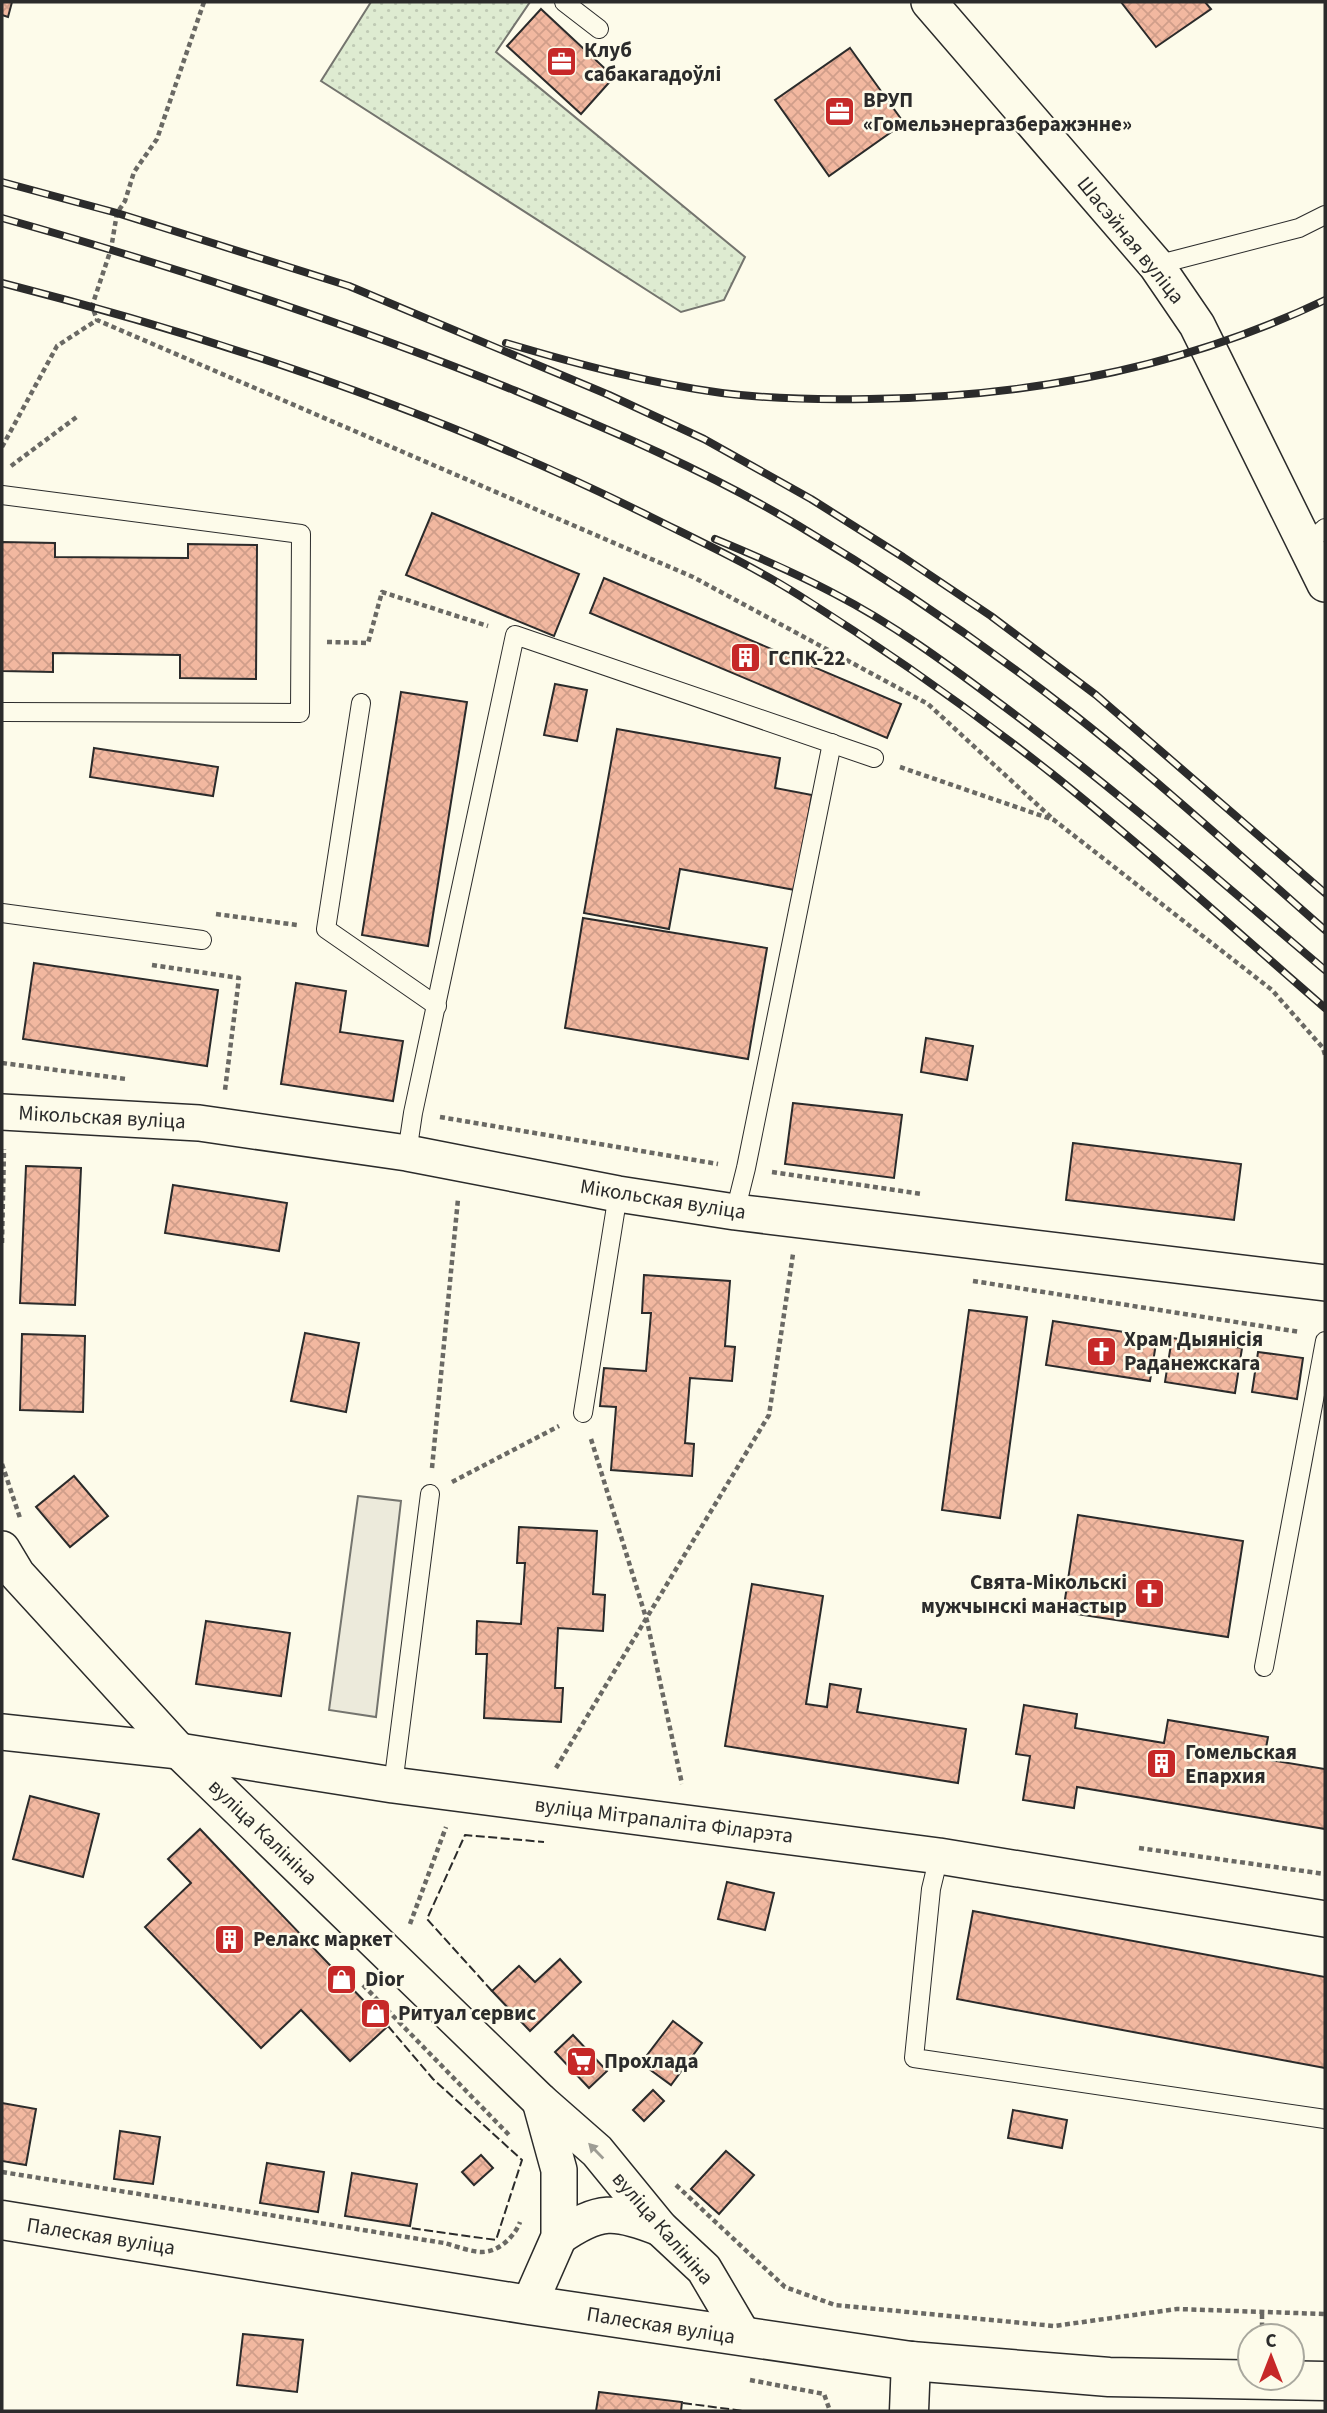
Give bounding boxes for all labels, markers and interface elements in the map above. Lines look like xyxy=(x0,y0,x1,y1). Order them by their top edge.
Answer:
place label: Клуб сабакагадоўлі xyxy=(584,35,721,89)
office icon: Клуб сабакагадоўлі xyxy=(544,45,578,79)
place label: ВРУП «Гомельэнергазберажэнне» xyxy=(863,85,1132,139)
office icon: ВРУП «Гомельэнергазберажэнне» xyxy=(823,95,857,129)
street label: Шасэйная вуліца xyxy=(1070,170,1192,310)
building icon: ГСПК-22 xyxy=(728,641,762,675)
place label: ГСПК-22 xyxy=(768,643,846,673)
street label: Мікольская вуліца xyxy=(18,1098,186,1136)
street label: Мікольская вуліца xyxy=(578,1171,748,1227)
place label: Храм Дыянісія Раданежскага xyxy=(1124,1324,1263,1378)
church icon: Храм Дыянісія Раданежскага xyxy=(1084,1334,1118,1368)
place label: Свята-Мікольскі мужчынскі манастыр xyxy=(921,1567,1127,1621)
church icon: Свята-Мікольскі мужчынскі манастыр xyxy=(1133,1577,1167,1611)
place label: Гомельская Епархия xyxy=(1185,1737,1297,1791)
building icon: Гомельская Епархия xyxy=(1145,1747,1179,1781)
street label: вуліца Калініна xyxy=(202,1772,324,1892)
street label: вуліца Мітрапаліта Філарэта xyxy=(533,1789,795,1851)
building icon: Релакс маркет xyxy=(213,1922,247,1956)
place label: Релакс маркет xyxy=(253,1924,393,1954)
shop icon: Dior xyxy=(325,1962,359,1996)
place label: Dior xyxy=(365,1964,405,1994)
shop icon: Ритуал сервис xyxy=(358,1996,392,2030)
place label: Ритуал сервис xyxy=(398,1998,536,2028)
supermarket icon: Прохлада xyxy=(564,2044,598,2078)
place label: Прохлада xyxy=(604,2046,698,2076)
one-way arrow xyxy=(587,2142,604,2159)
street label: вуліца Калініна xyxy=(605,2165,721,2291)
street label: Палеская вуліца xyxy=(25,2209,177,2263)
street label: Палеская вуліца xyxy=(585,2298,737,2352)
north arrow xyxy=(1236,2322,1306,2392)
text: С xyxy=(1265,2328,1277,2355)

